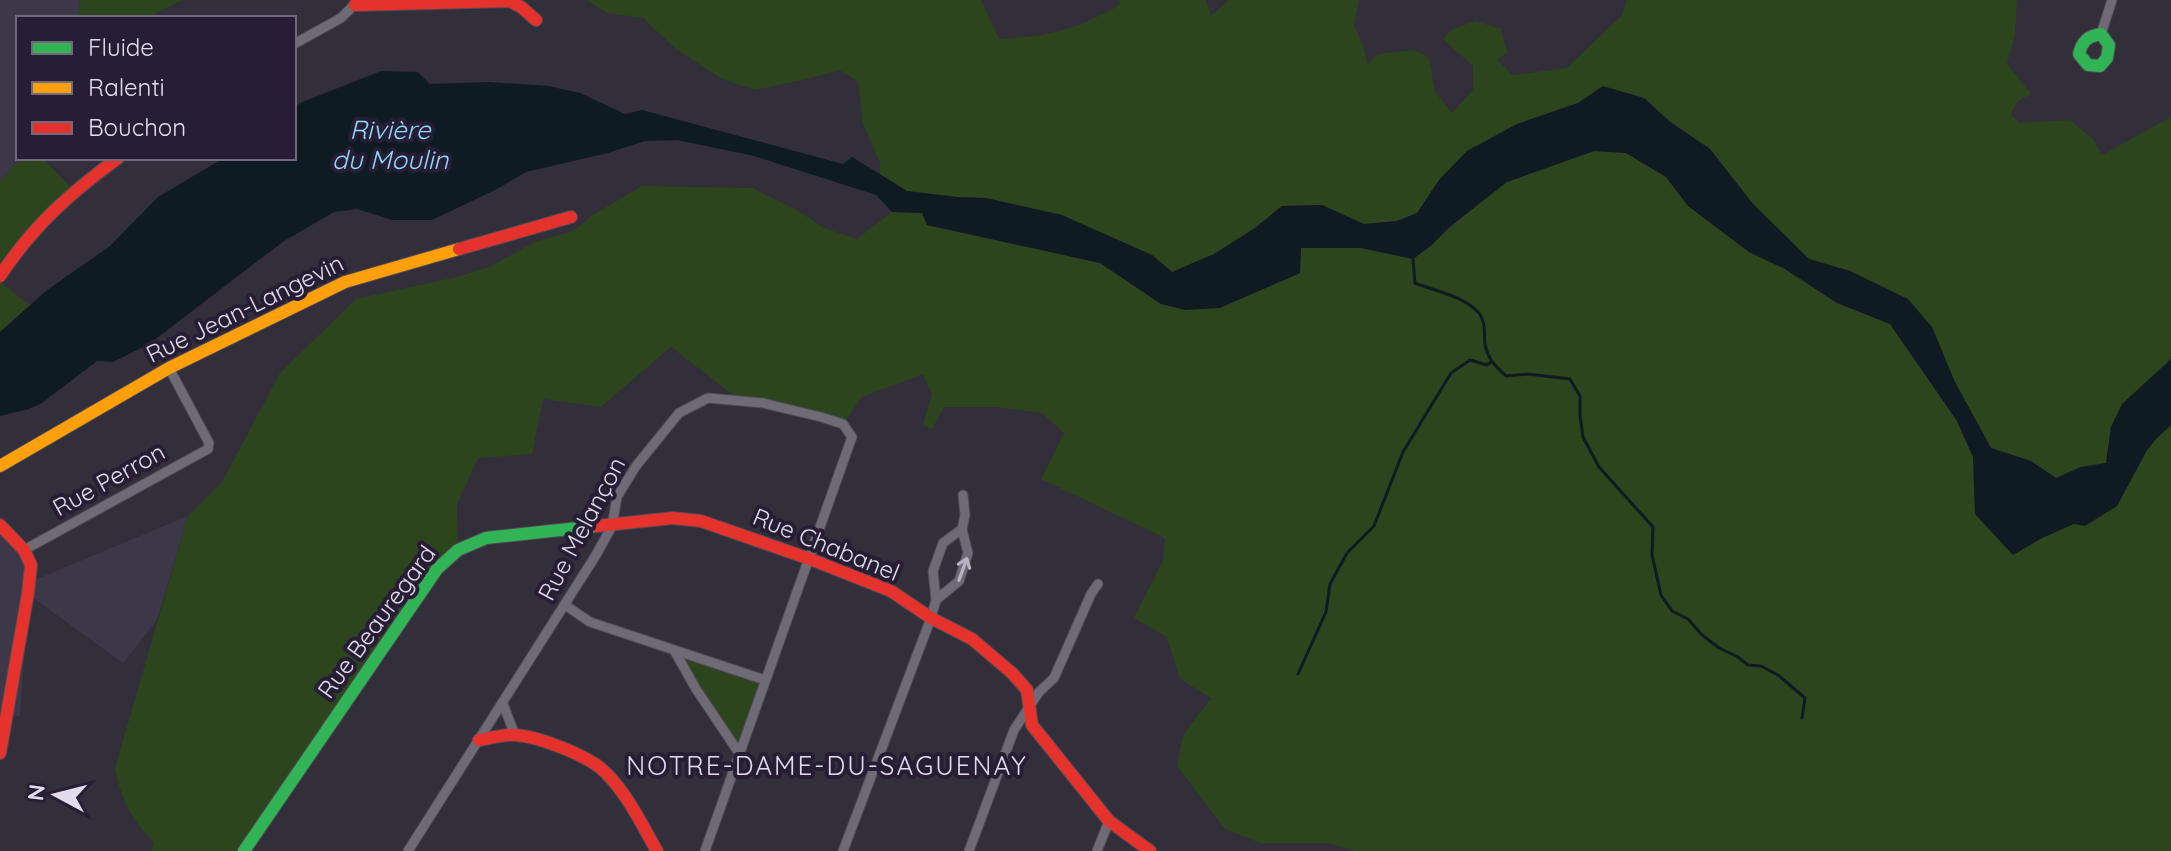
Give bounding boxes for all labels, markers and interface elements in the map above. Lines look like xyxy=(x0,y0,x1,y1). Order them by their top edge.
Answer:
legend xyxy=(16,16,296,160)
text: Fluide xyxy=(88,32,154,62)
text: Ralenti xyxy=(88,72,165,102)
text: Bouchon xyxy=(88,112,186,142)
water label: Rivière du Moulin xyxy=(332,113,449,176)
street label: Rue Jean-Langevin xyxy=(141,247,348,369)
street label: Rue Perron xyxy=(47,436,170,522)
street label: Rue Melançon xyxy=(531,452,631,605)
street label: Rue Chabanel xyxy=(749,501,904,587)
street label: Rue Beauregard xyxy=(311,539,442,704)
one-way arrow xyxy=(956,557,971,582)
district label: NOTRE-DAME-DU-SAGUENAY xyxy=(626,749,1028,782)
north arrow xyxy=(16,755,96,835)
text: N xyxy=(21,783,51,802)

